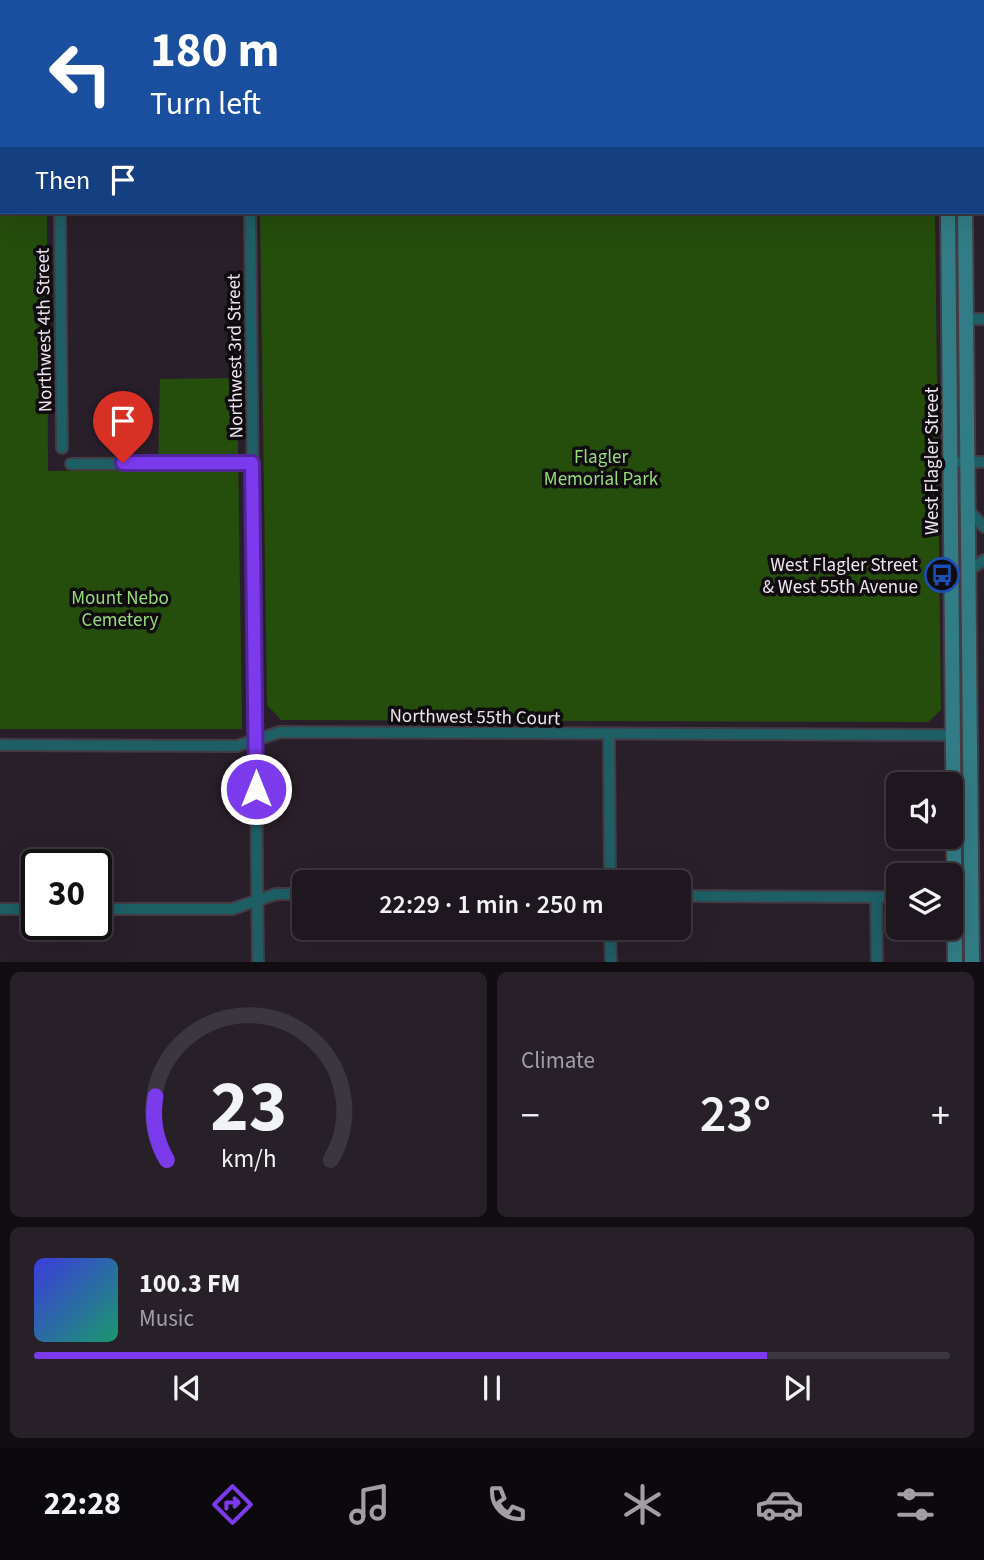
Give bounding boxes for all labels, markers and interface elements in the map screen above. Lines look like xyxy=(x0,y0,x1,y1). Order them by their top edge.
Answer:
text: 180 m xyxy=(150,16,279,86)
icon: left xyxy=(35,28,126,119)
text: Turn left xyxy=(150,81,261,127)
icon: arrive xyxy=(104,161,142,199)
text: Then xyxy=(35,162,90,199)
street label: Northwest 4th Street xyxy=(30,247,59,412)
street label: Northwest 3rd Street xyxy=(221,273,250,438)
street label: West Flagler Street xyxy=(919,387,946,535)
pin xyxy=(93,391,153,463)
icon: arrive xyxy=(104,402,142,440)
park label: Flagler Memorial Park xyxy=(544,444,659,493)
place label: West Flagler Street & West 55th Avenue xyxy=(762,552,919,601)
bus stop icon: West Flagler Street & West 55th Avenue xyxy=(923,556,961,594)
park label: Mount Nebo Cemetery xyxy=(71,585,169,634)
street label: Northwest 55th Court xyxy=(389,703,561,732)
position arrow xyxy=(219,752,293,826)
map controls xyxy=(886,772,963,940)
button: sound xyxy=(886,772,963,849)
speed limit sign: 30 xyxy=(21,849,112,940)
button: layers xyxy=(886,863,963,940)
text: 22:29 · 1 min · 250 m xyxy=(379,886,604,923)
text: Climate xyxy=(521,1044,595,1077)
text: 23 xyxy=(210,1056,287,1160)
text: 23° xyxy=(700,1078,771,1152)
text: − xyxy=(521,1089,540,1143)
text: + xyxy=(931,1089,950,1143)
text: km/h xyxy=(221,1141,276,1177)
text: 100.3 FM xyxy=(139,1265,240,1302)
text: Music xyxy=(139,1302,194,1335)
icon: previous xyxy=(168,1369,206,1407)
icon: pause xyxy=(473,1369,511,1407)
icon: next xyxy=(778,1369,816,1407)
icon: directions xyxy=(208,1480,257,1529)
icon: music xyxy=(345,1480,394,1529)
icon: phone xyxy=(482,1480,531,1529)
icon: climate xyxy=(618,1480,667,1529)
icon: car xyxy=(755,1480,804,1529)
icon: filters xyxy=(891,1480,940,1529)
text: 22:28 xyxy=(44,1481,121,1527)

